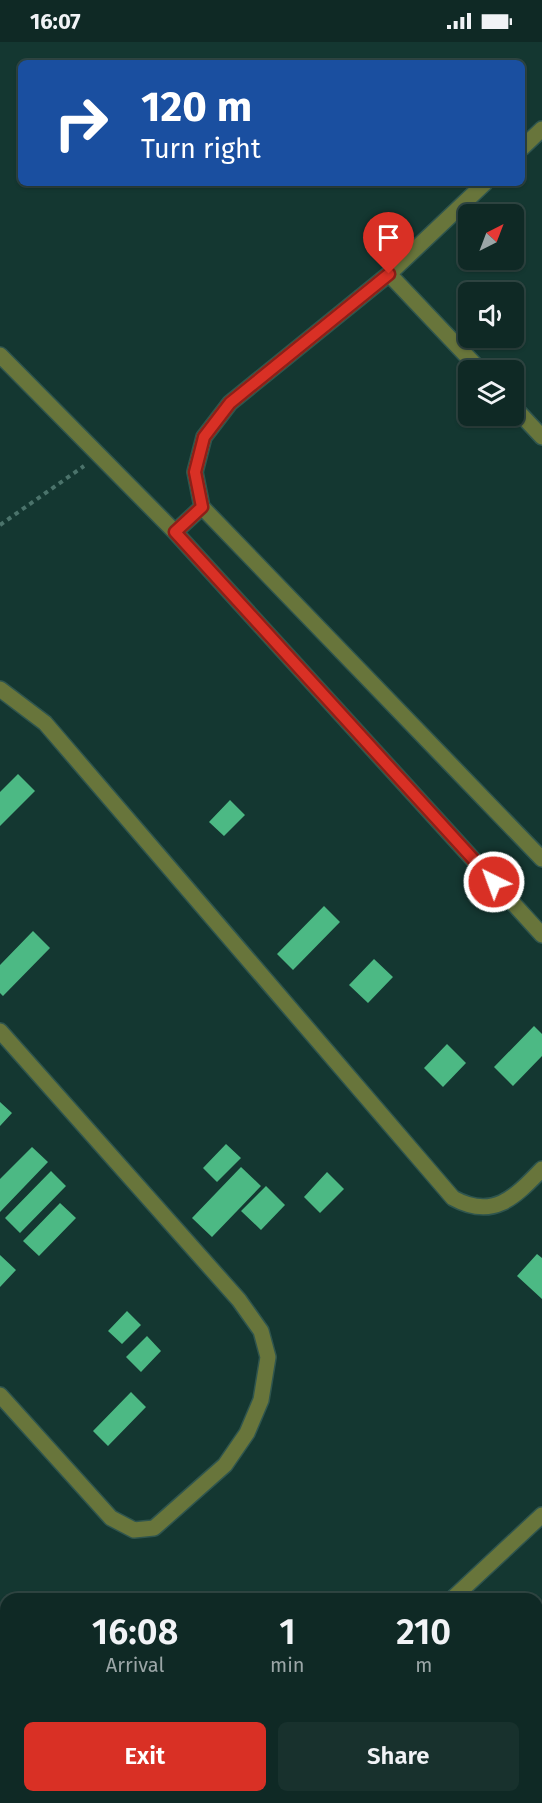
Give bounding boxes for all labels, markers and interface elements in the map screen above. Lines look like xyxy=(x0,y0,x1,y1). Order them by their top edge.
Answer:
text: 16:07 xyxy=(30,8,81,35)
text: 120 m xyxy=(141,82,252,132)
icon: right xyxy=(42,84,120,162)
text: Turn right xyxy=(141,133,261,165)
north arrow xyxy=(458,204,524,270)
map controls xyxy=(458,204,524,426)
pin xyxy=(363,212,414,274)
icon: arrive xyxy=(372,221,405,254)
button: sound xyxy=(458,282,524,348)
button: layers xyxy=(458,360,524,426)
position arrow xyxy=(462,850,526,914)
text: 16:08 xyxy=(92,1610,178,1654)
text: 1 xyxy=(279,1610,296,1654)
text: 210 xyxy=(396,1610,451,1654)
text: Arrival xyxy=(106,1653,164,1677)
text: min xyxy=(270,1653,305,1677)
text: m xyxy=(415,1653,432,1677)
button: Exit xyxy=(24,1722,266,1791)
button: Share xyxy=(278,1722,519,1791)

